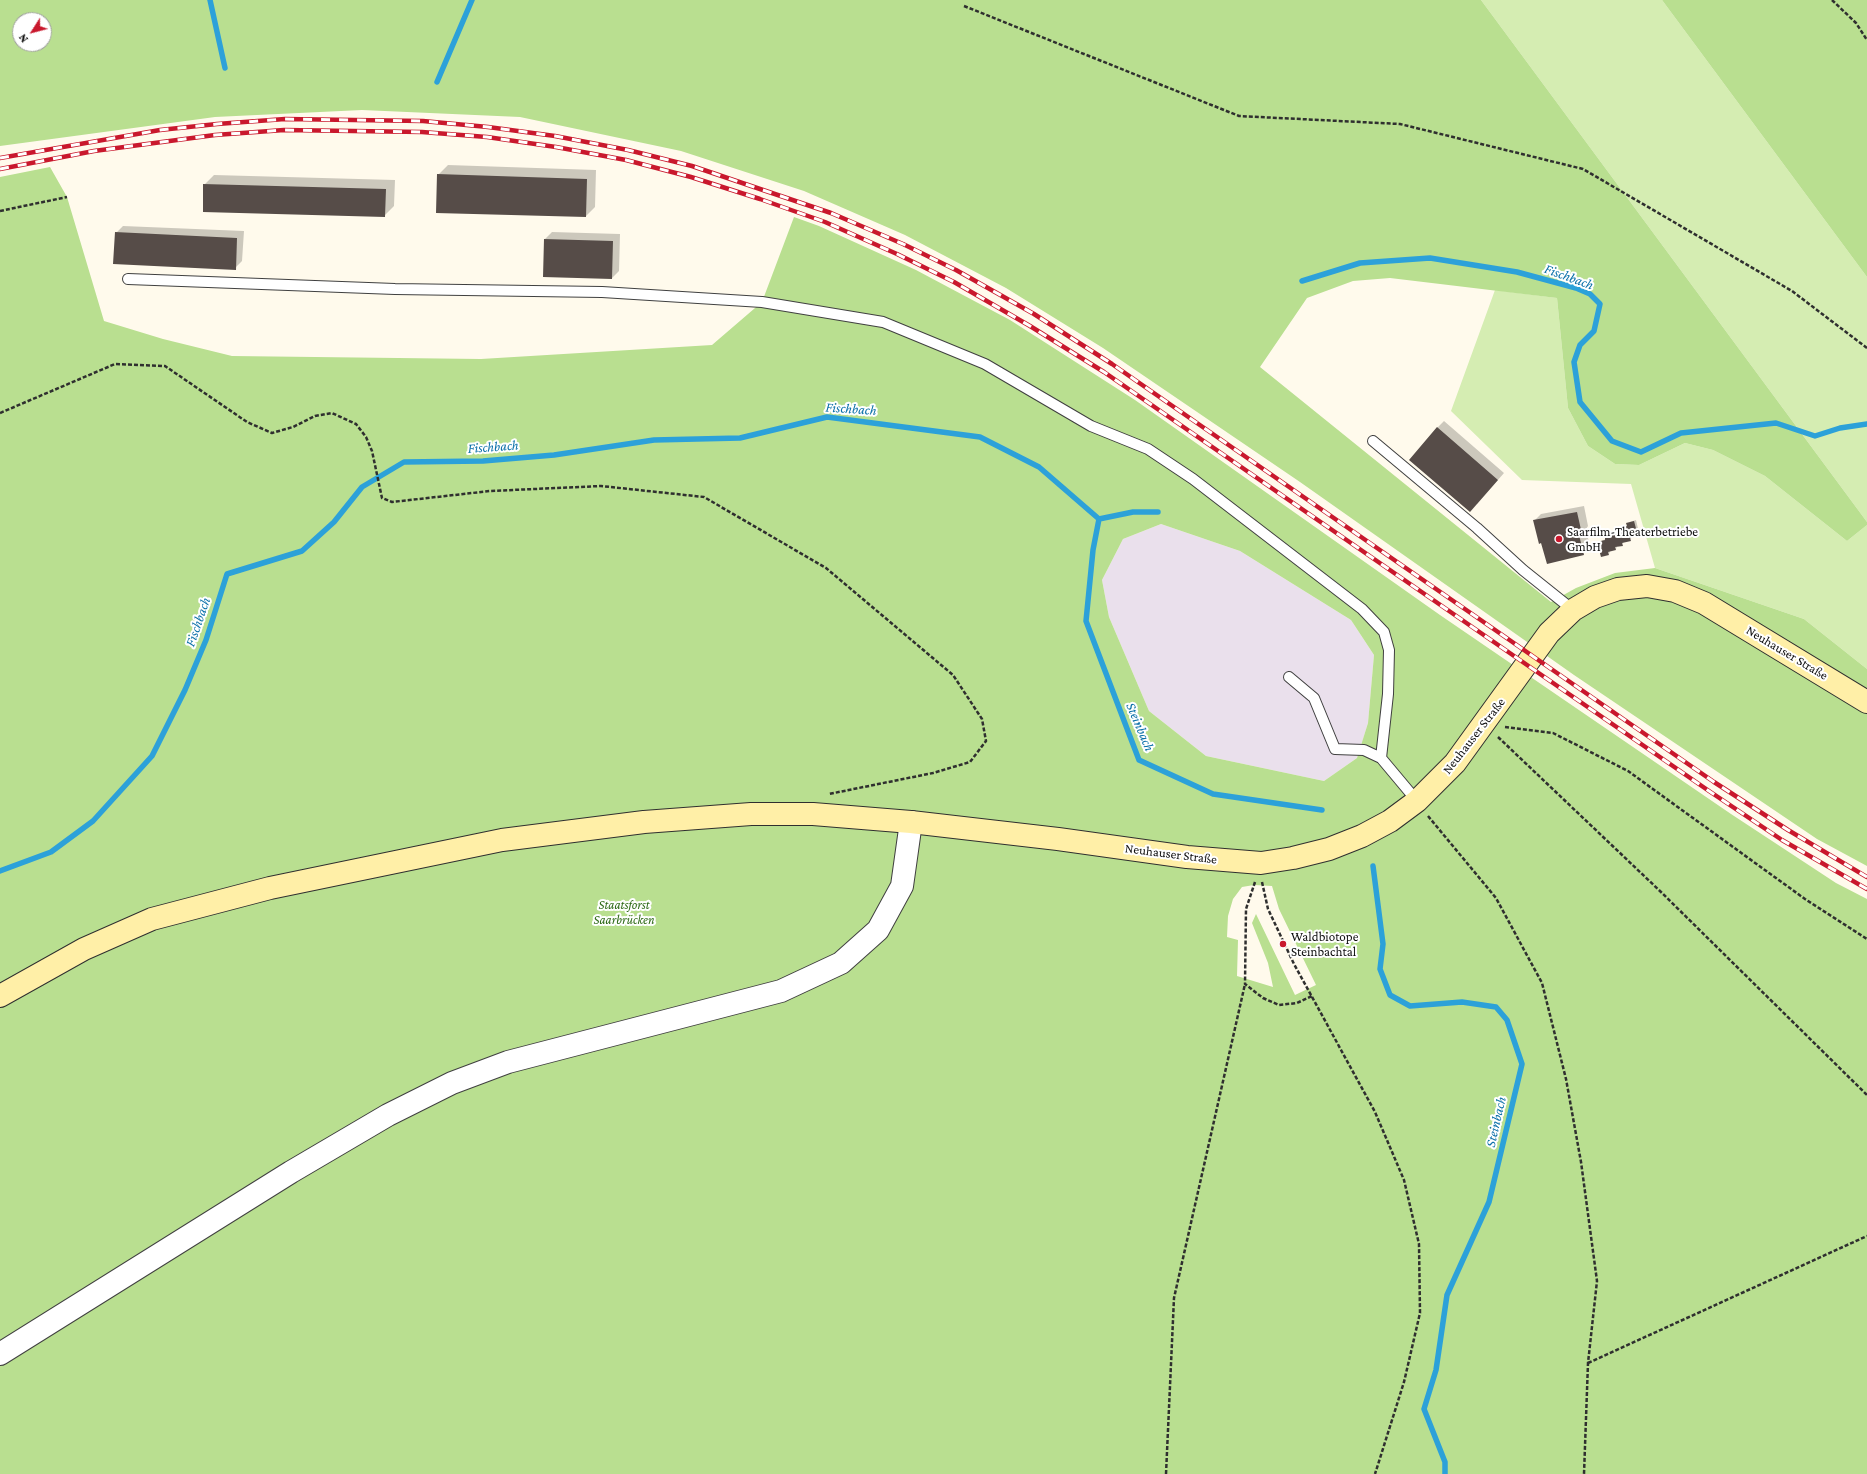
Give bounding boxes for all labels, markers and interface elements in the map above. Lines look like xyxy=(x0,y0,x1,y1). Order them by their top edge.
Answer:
north arrow xyxy=(12,12,52,52)
text: N xyxy=(16,32,30,45)
water label: Fischbach xyxy=(1542,260,1596,294)
water label: Fischbach xyxy=(825,399,877,419)
water label: Fischbach xyxy=(467,437,519,457)
place label: Saarfilm-Theaterbetriebe GmbH xyxy=(1567,524,1698,555)
marker: Saarfilm-Theaterbetriebe GmbH xyxy=(1554,534,1564,544)
water label: Fischbach xyxy=(182,595,214,649)
street label: Neuhauser Straße xyxy=(1743,622,1831,684)
street label: Neuhauser Straße xyxy=(1439,695,1509,777)
water label: Steinbach xyxy=(1122,700,1158,754)
street label: Neuhauser Straße xyxy=(1124,841,1218,867)
park label: Staatsforst Saarbrücken xyxy=(593,897,655,928)
place label: Waldbiotope Steinbachtal xyxy=(1291,929,1358,960)
marker: Waldbiotope Steinbachtal xyxy=(1278,939,1288,949)
water label: Steinbach xyxy=(1482,1095,1510,1149)

